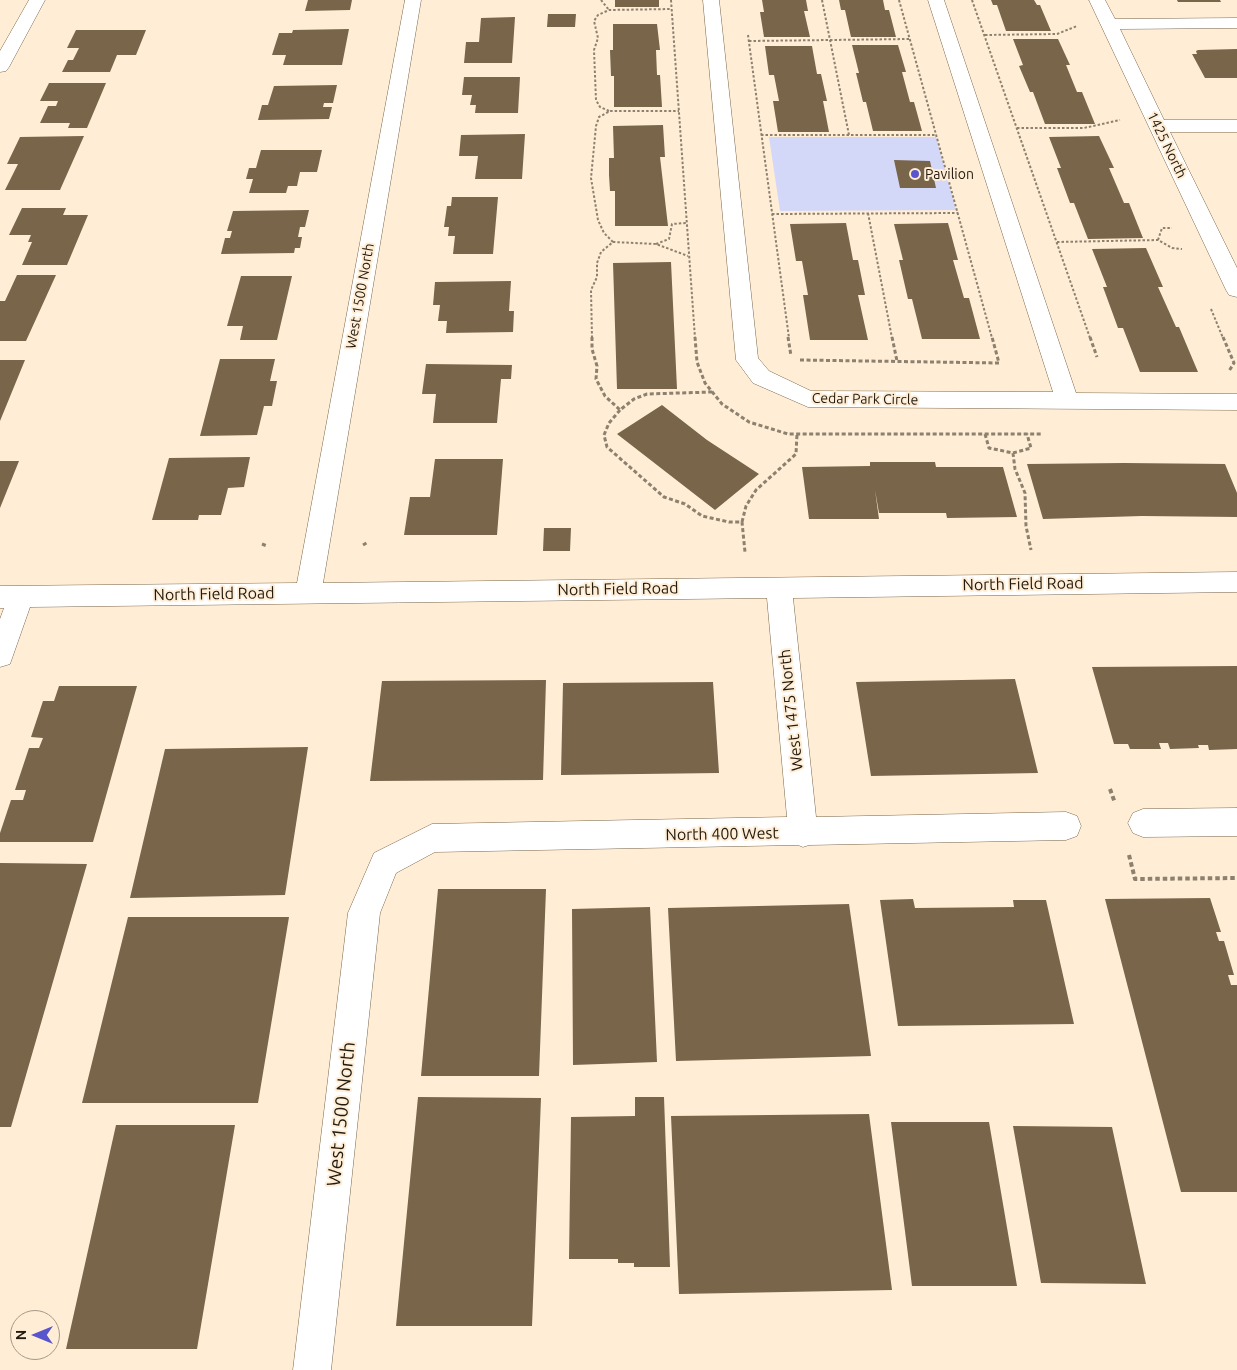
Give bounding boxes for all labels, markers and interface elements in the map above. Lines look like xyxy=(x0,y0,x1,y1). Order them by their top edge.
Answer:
street label: 1425 North xyxy=(1144,109,1190,181)
place label: Pavilion xyxy=(925,166,974,182)
marker: Pavilion xyxy=(909,168,921,180)
street label: West 1500 North xyxy=(342,242,378,350)
street label: Cedar Park Circle xyxy=(812,390,918,408)
street label: North Field Road xyxy=(962,573,1084,595)
street label: North Field Road xyxy=(557,578,679,600)
street label: North Field Road xyxy=(153,583,275,605)
street label: West 1475 North xyxy=(775,648,807,772)
street label: North 400 West xyxy=(665,823,779,845)
street label: West 1500 North xyxy=(322,1041,360,1187)
north arrow xyxy=(10,1310,60,1360)
text: N xyxy=(13,1330,29,1340)

